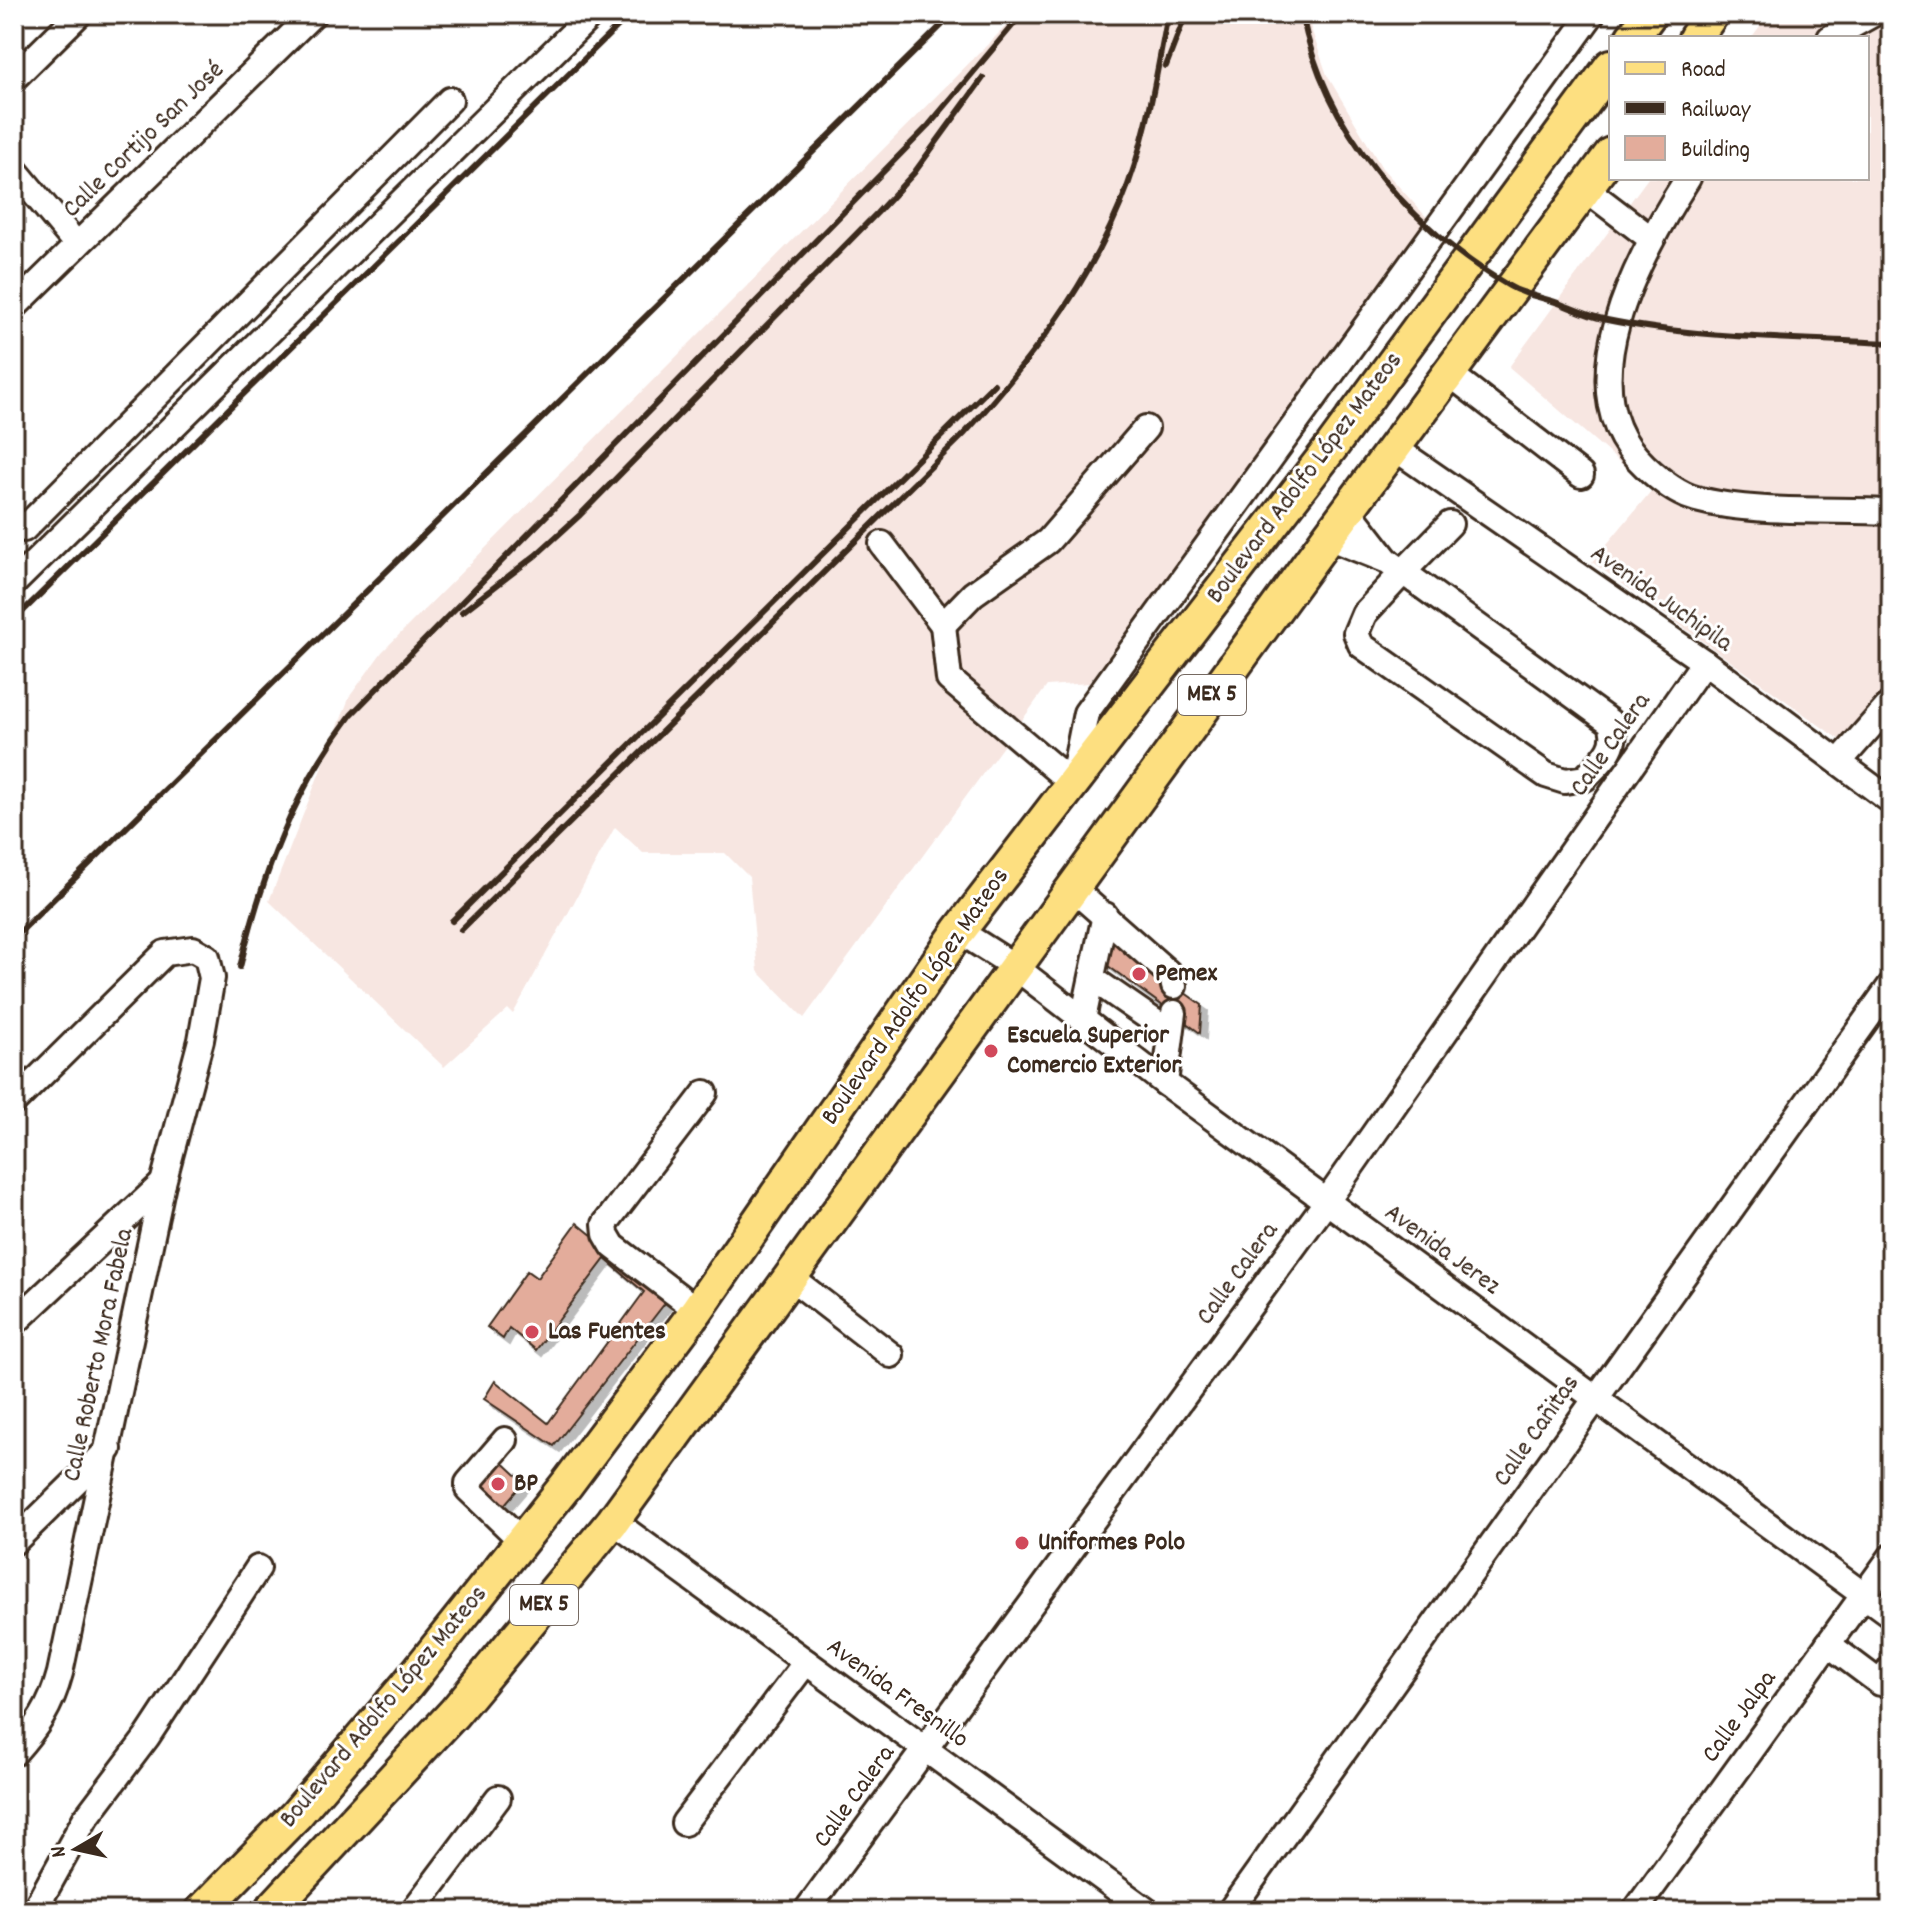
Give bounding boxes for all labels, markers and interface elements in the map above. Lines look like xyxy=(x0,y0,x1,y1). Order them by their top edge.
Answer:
legend xyxy=(1609,36,1869,180)
street label: Calle Cortijo San José xyxy=(55,53,233,227)
text: Road xyxy=(1681,54,1726,88)
text: Railway xyxy=(1681,94,1752,128)
text: Building xyxy=(1681,134,1750,168)
street label: Boulevard Adolfo López Mateos xyxy=(1198,344,1412,612)
street label: Avenida Juchipila xyxy=(1582,536,1740,662)
road number: MEX 5 xyxy=(1178,675,1246,715)
street label: Calle Calera xyxy=(1562,685,1661,804)
street label: Boulevard Adolfo López Mateos xyxy=(813,861,1019,1133)
place label: Pemex xyxy=(1155,956,1218,993)
marker: Pemex xyxy=(1130,965,1148,983)
place label: Escuela Superior Comercio Exterior xyxy=(1007,1018,1182,1085)
marker: Escuela Superior Comercio Exterior xyxy=(982,1042,1000,1060)
street label: Avenida Jerez xyxy=(1376,1195,1508,1305)
street label: Calle Calera xyxy=(1188,1214,1289,1333)
street label: Calle Roberto Mora Fabela xyxy=(54,1224,144,1485)
place label: Las Fuentes xyxy=(548,1314,666,1351)
marker: Las Fuentes xyxy=(523,1323,541,1341)
street label: Calle Cañitas xyxy=(1485,1367,1589,1495)
place label: BP xyxy=(514,1466,538,1503)
marker: BP xyxy=(489,1475,507,1493)
place label: Uniformes Polo xyxy=(1038,1525,1185,1562)
marker: Uniformes Polo xyxy=(1013,1534,1031,1552)
street label: Boulevard Adolfo López Mateos xyxy=(271,1578,497,1836)
road number: MEX 5 xyxy=(510,1585,578,1625)
street label: Avenida Fresnillo xyxy=(818,1630,976,1758)
street label: Calle Jalpa xyxy=(1694,1662,1787,1771)
street label: Calle Calera xyxy=(805,1737,906,1856)
north arrow xyxy=(36,1809,116,1889)
text: N xyxy=(44,1844,76,1859)

